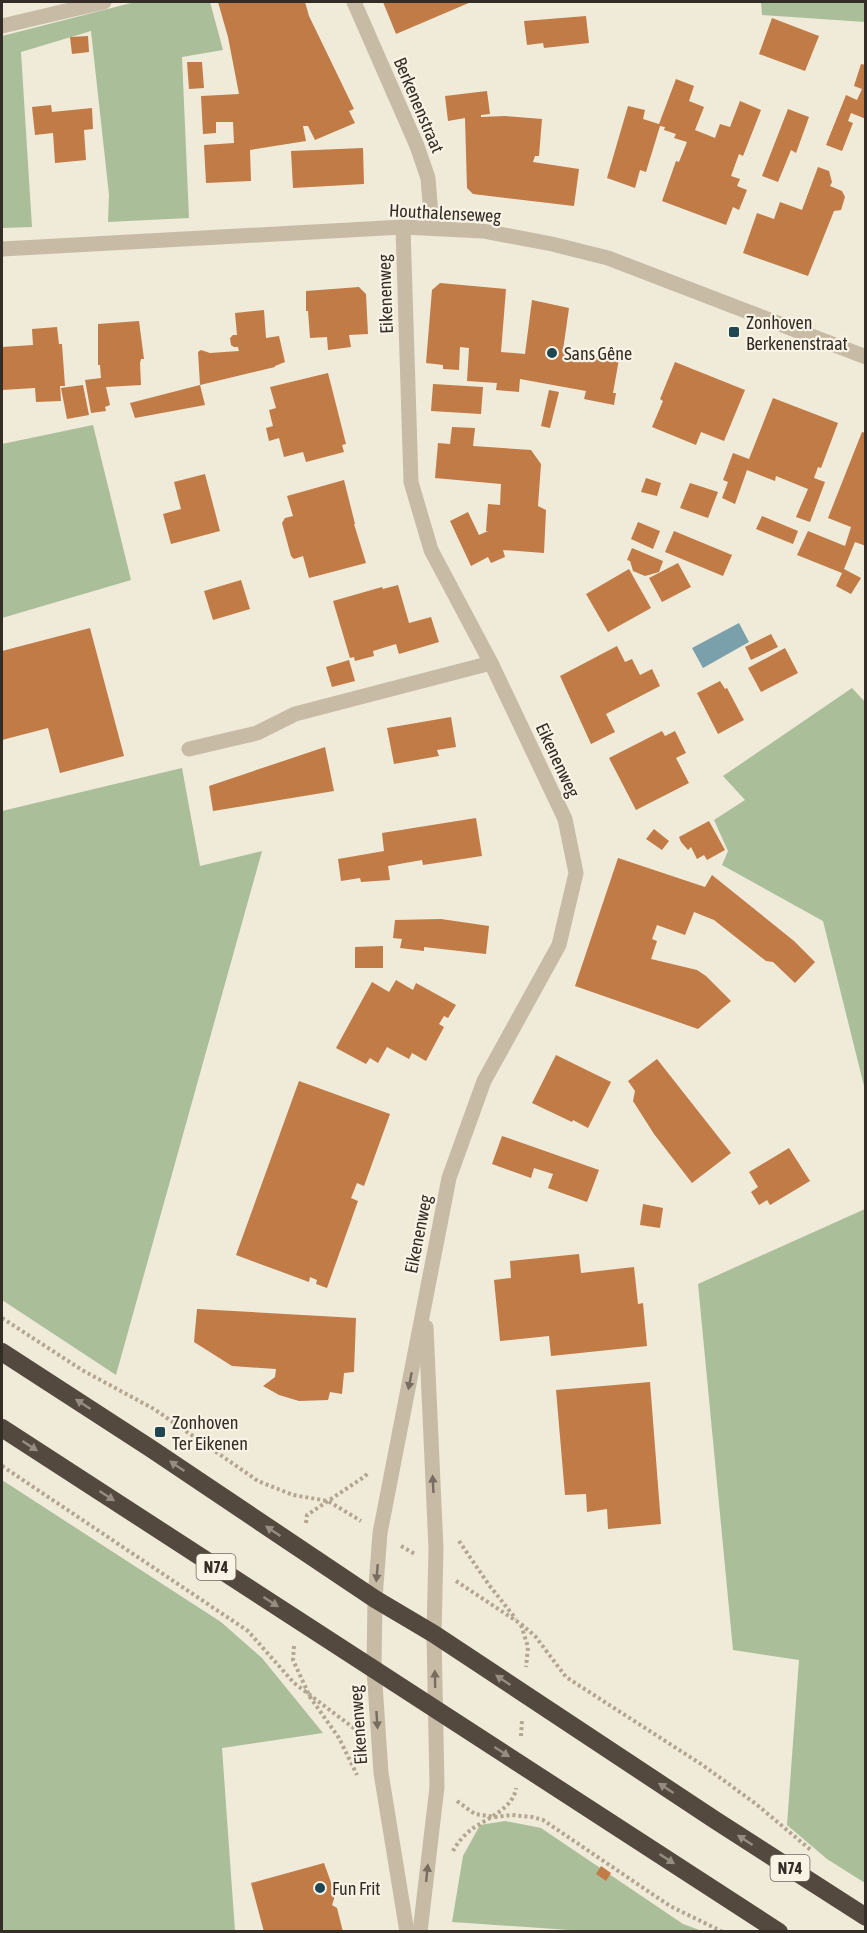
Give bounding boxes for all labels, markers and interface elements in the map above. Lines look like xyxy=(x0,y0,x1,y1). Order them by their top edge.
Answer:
street label: Berkenenstraat xyxy=(389,54,449,156)
street label: Houthalenseweg xyxy=(388,200,502,226)
street label: Eikenenweg xyxy=(373,254,397,334)
place label: Zonhoven Berkenenstraat xyxy=(746,312,848,354)
marker: Zonhoven Berkenenstraat xyxy=(727,325,741,339)
place label: Sans Gêne xyxy=(564,343,632,364)
marker: Sans Gêne xyxy=(545,346,559,360)
street label: Eikenenweg xyxy=(532,719,584,801)
street label: Eikenenweg xyxy=(400,1193,436,1275)
one-way arrow xyxy=(405,1372,414,1391)
one-way arrow xyxy=(75,1399,91,1410)
place label: Zonhoven Ter Eikenen xyxy=(172,1412,248,1454)
marker: Zonhoven Ter Eikenen xyxy=(153,1425,167,1439)
one-way arrow xyxy=(22,1441,38,1452)
one-way arrow xyxy=(169,1461,185,1472)
one-way arrow xyxy=(428,1475,437,1494)
one-way arrow xyxy=(99,1491,115,1502)
one-way arrow xyxy=(265,1526,282,1537)
road number: N74 xyxy=(196,1554,236,1580)
one-way arrow xyxy=(372,1564,381,1583)
one-way arrow xyxy=(263,1597,279,1608)
one-way arrow xyxy=(430,1669,440,1688)
one-way arrow xyxy=(496,1674,512,1686)
street label: Eikenenweg xyxy=(345,1684,371,1765)
one-way arrow xyxy=(373,1711,382,1730)
one-way arrow xyxy=(494,1746,510,1758)
one-way arrow xyxy=(658,1783,674,1794)
one-way arrow xyxy=(738,1834,754,1846)
one-way arrow xyxy=(659,1853,675,1864)
road number: N74 xyxy=(770,1855,810,1881)
one-way arrow xyxy=(422,1864,432,1883)
place label: Fun Frit xyxy=(332,1878,381,1899)
marker: Fun Frit xyxy=(313,1881,327,1895)

